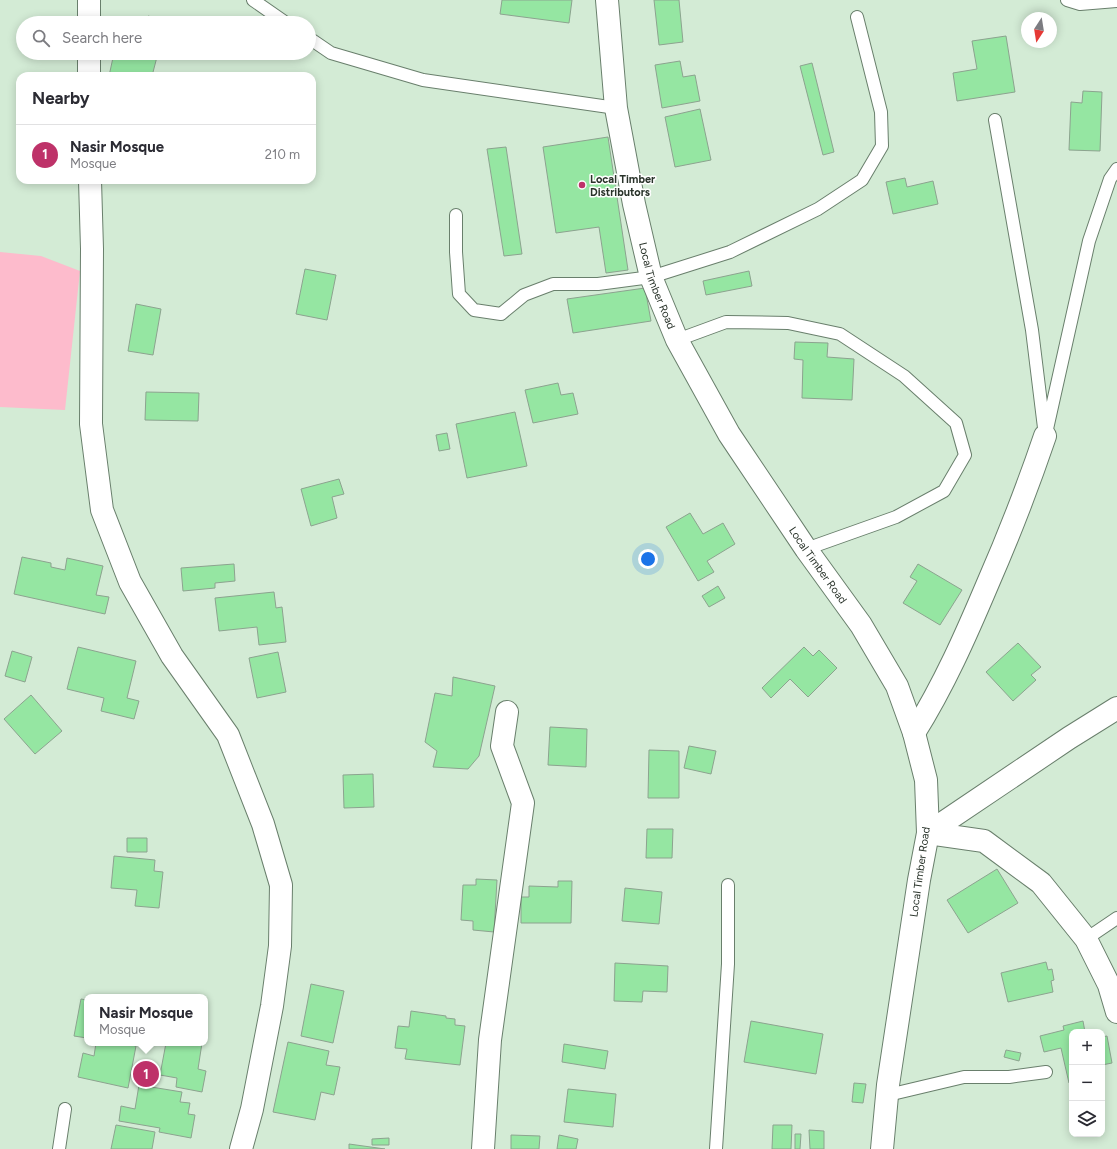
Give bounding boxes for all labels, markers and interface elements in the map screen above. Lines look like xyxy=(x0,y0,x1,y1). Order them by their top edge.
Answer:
north arrow xyxy=(1021,12,1057,48)
search box xyxy=(16,16,316,60)
icon: search xyxy=(30,27,52,49)
text: Search here xyxy=(62,29,142,47)
text: Nearby xyxy=(32,88,90,108)
text: Nasir Mosque xyxy=(70,138,164,156)
text: 1 xyxy=(42,147,48,162)
text: 210 m xyxy=(265,147,300,162)
text: Mosque xyxy=(70,156,116,171)
place label: Local Timber Distributors xyxy=(590,173,656,199)
marker: Local Timber Distributors xyxy=(577,180,587,190)
street label: Local Timber Road xyxy=(637,241,678,331)
street label: Local Timber Road xyxy=(786,524,850,606)
your location xyxy=(638,549,658,569)
street label: Local Timber Road xyxy=(907,826,933,918)
popup xyxy=(84,994,208,1046)
text: Nasir Mosque xyxy=(99,1004,193,1022)
text: Mosque xyxy=(99,1022,145,1037)
map controls xyxy=(1069,1029,1105,1137)
button: + xyxy=(1069,1029,1105,1065)
pin: 1 xyxy=(133,1059,159,1089)
button: − xyxy=(1069,1065,1105,1101)
button: layers xyxy=(1069,1101,1105,1137)

